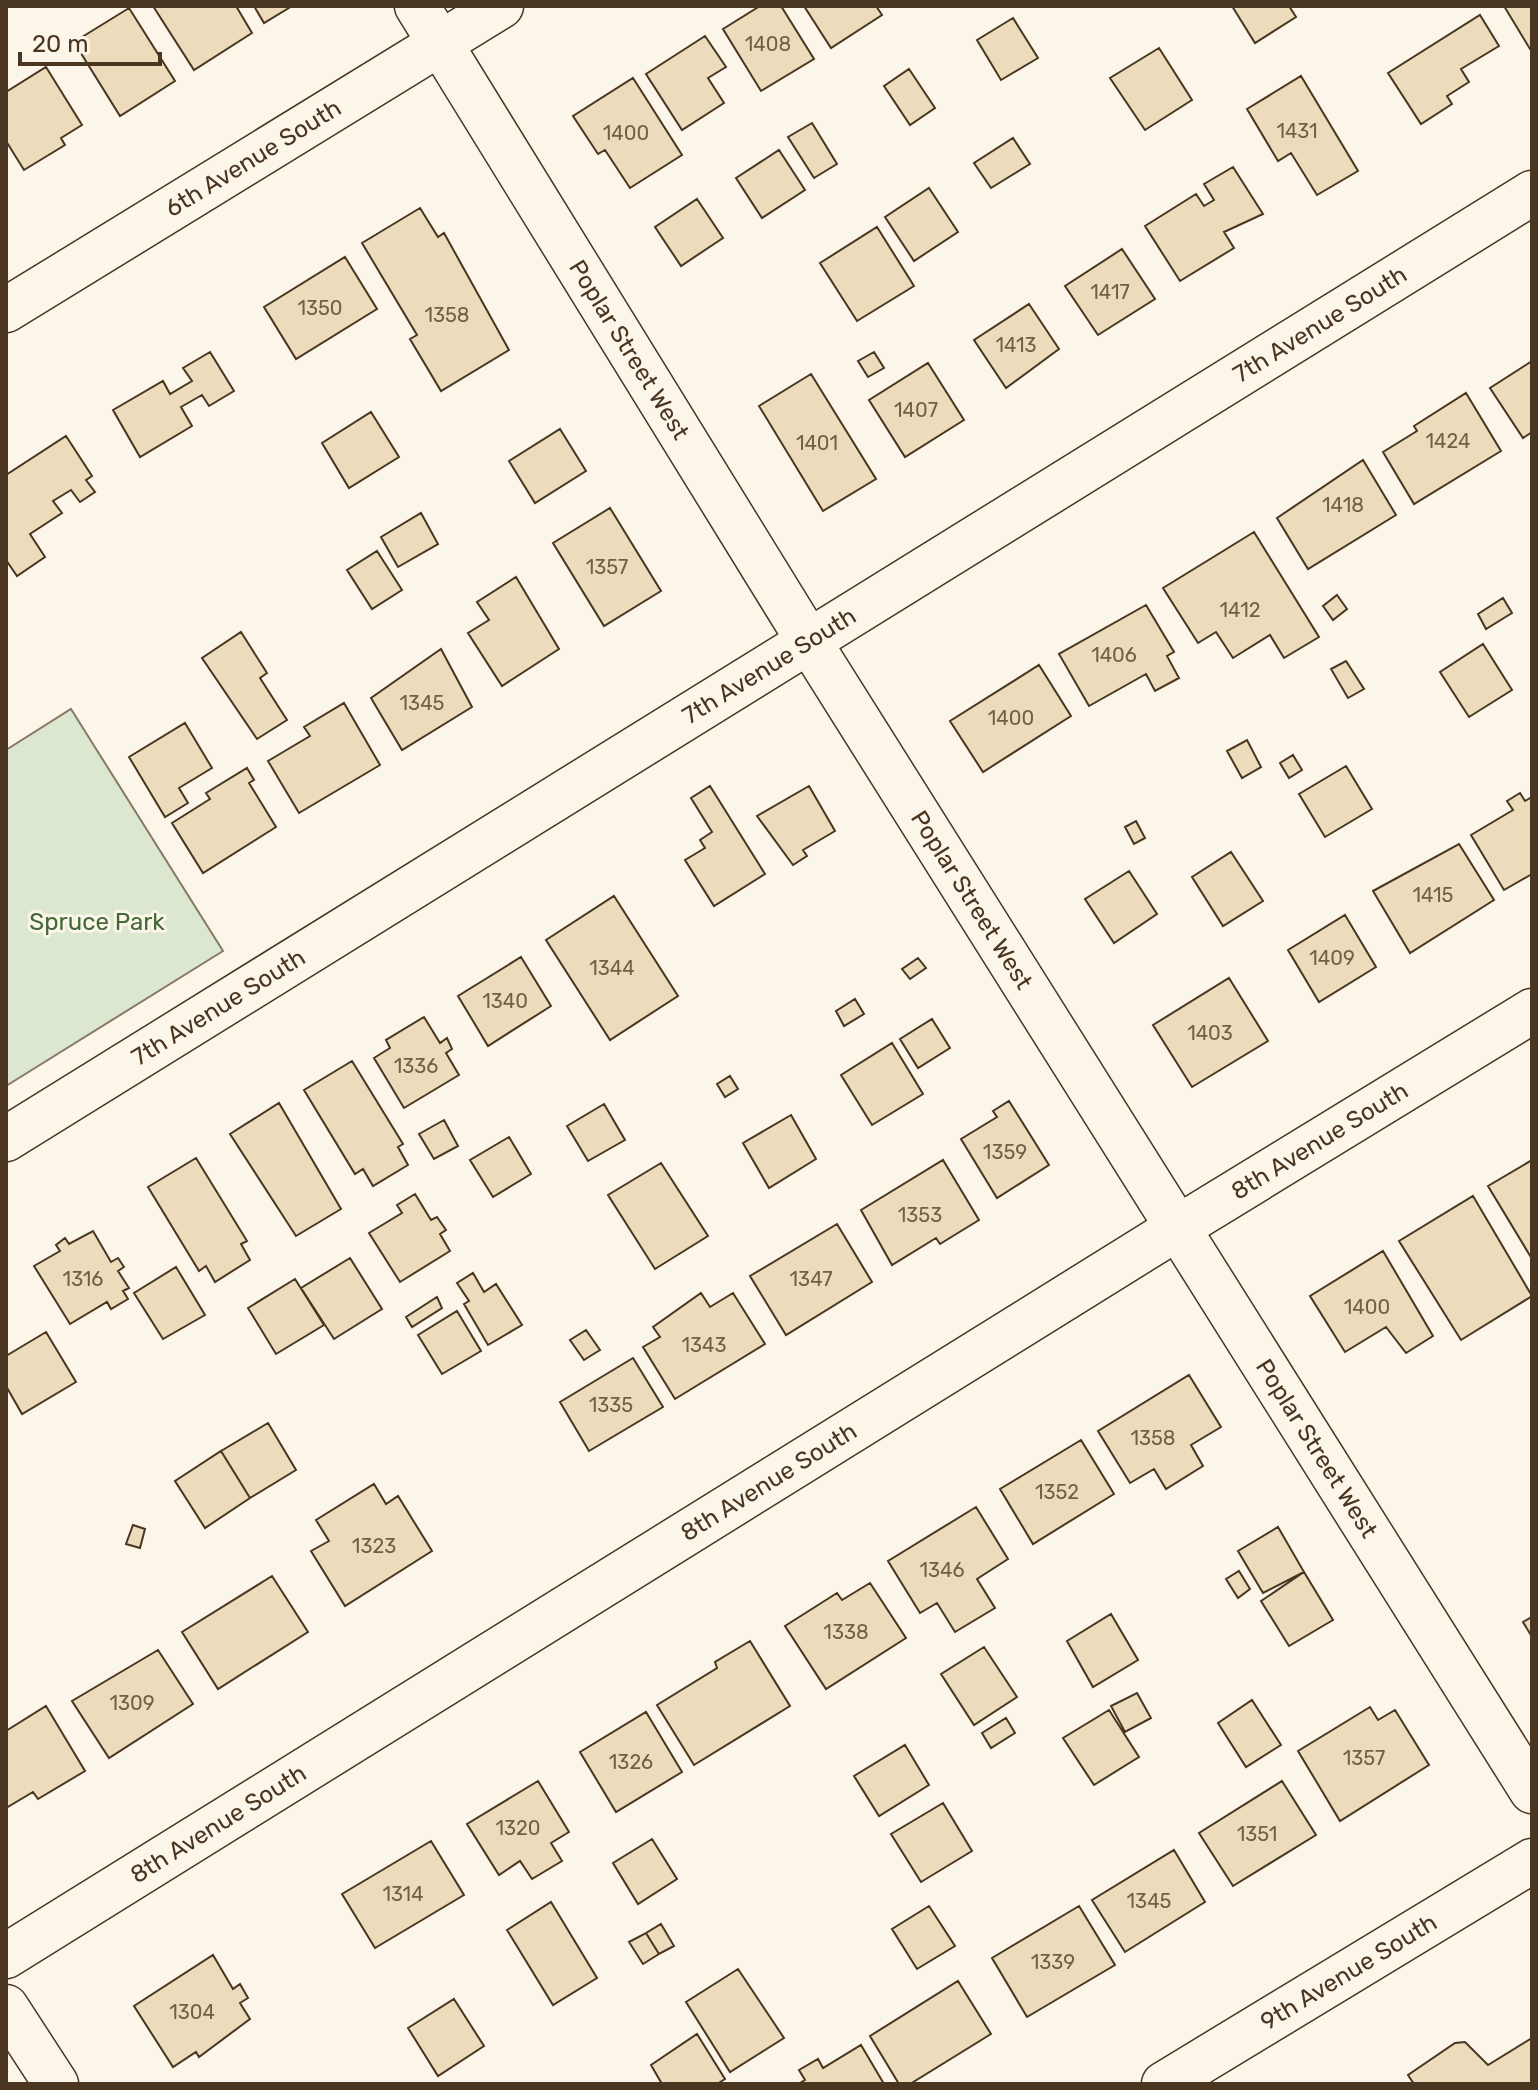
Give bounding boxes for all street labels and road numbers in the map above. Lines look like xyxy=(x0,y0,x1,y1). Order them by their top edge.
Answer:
street label: 6th Avenue South xyxy=(160,94,346,223)
street label: Poplar Street West xyxy=(563,255,695,445)
street label: 7th Avenue South xyxy=(1228,260,1412,389)
street label: 7th Avenue South xyxy=(677,602,861,730)
street label: Poplar Street West xyxy=(905,805,1038,994)
street label: 7th Avenue South xyxy=(127,943,310,1072)
street label: 8th Avenue South xyxy=(1226,1076,1413,1206)
street label: Poplar Street West xyxy=(1250,1354,1383,1543)
street label: 8th Avenue South xyxy=(676,1417,862,1547)
street label: 8th Avenue South xyxy=(125,1759,311,1889)
street label: 9th Avenue South xyxy=(1256,1908,1442,2036)

